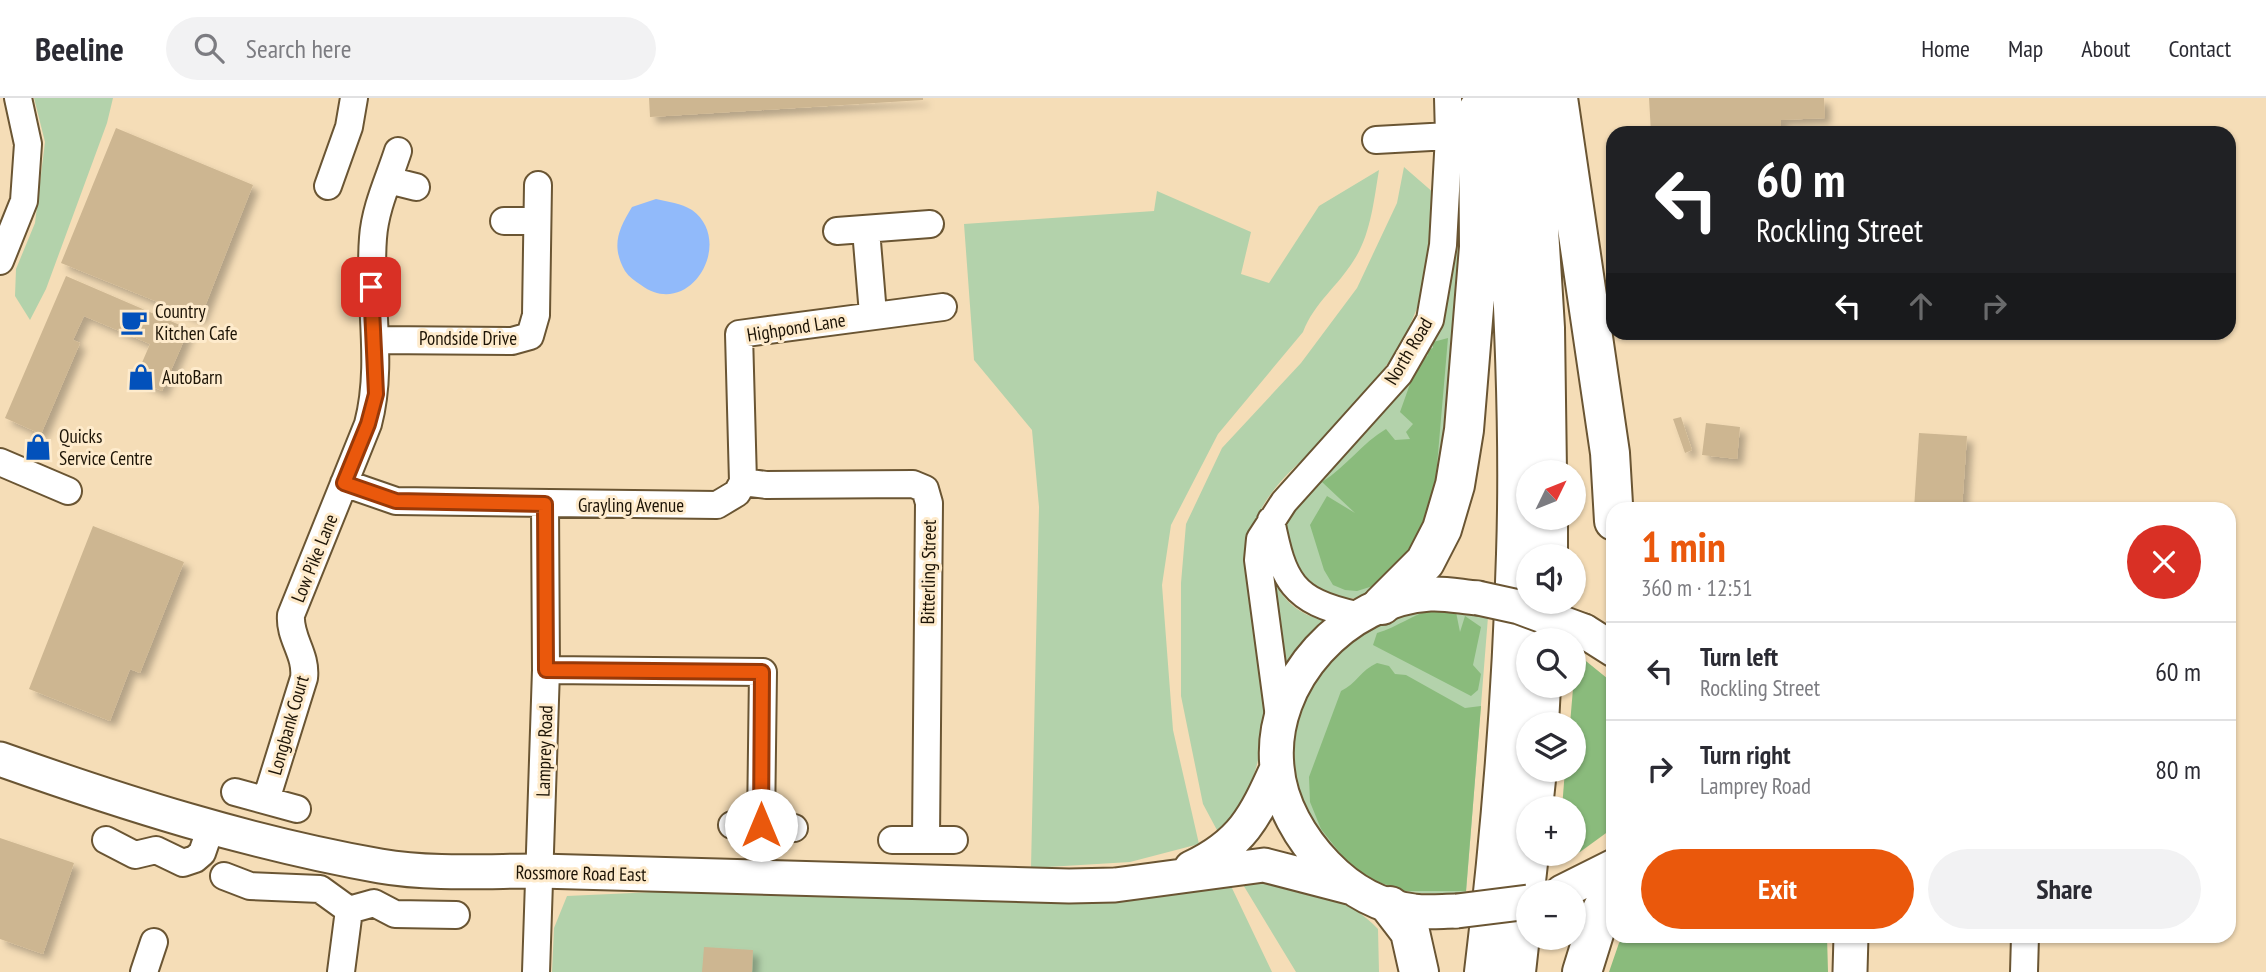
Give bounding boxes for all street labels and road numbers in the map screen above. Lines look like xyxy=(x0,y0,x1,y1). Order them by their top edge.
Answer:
street label: Highpond Lane xyxy=(745,307,847,347)
street label: North Road xyxy=(1379,313,1437,389)
street label: Pondside Drive xyxy=(419,326,517,350)
street label: Grayling Avenue xyxy=(578,493,684,517)
street label: Low Pike Lane xyxy=(285,510,343,606)
street label: Bitterling Street xyxy=(915,519,941,625)
street label: Longbank Court xyxy=(262,672,314,778)
street label: Lamprey Road xyxy=(530,705,558,797)
street label: Rossmore Road East xyxy=(515,860,647,886)

